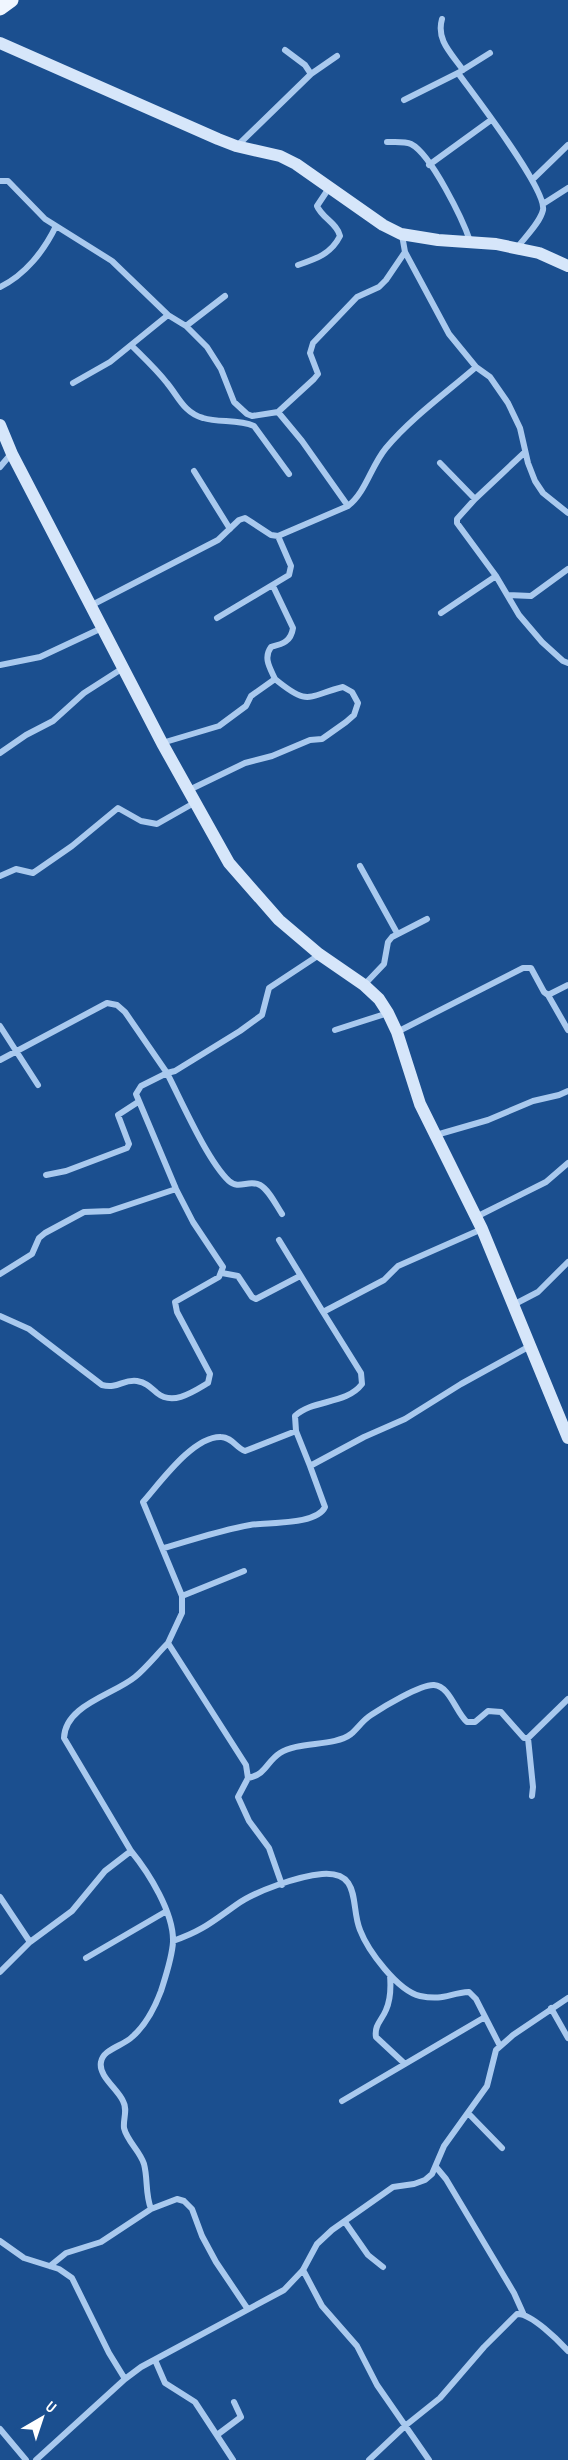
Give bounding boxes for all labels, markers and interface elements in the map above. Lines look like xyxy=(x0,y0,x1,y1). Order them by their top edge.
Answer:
north arrow xyxy=(12,2388,72,2448)
text: U xyxy=(41,2398,60,2418)

